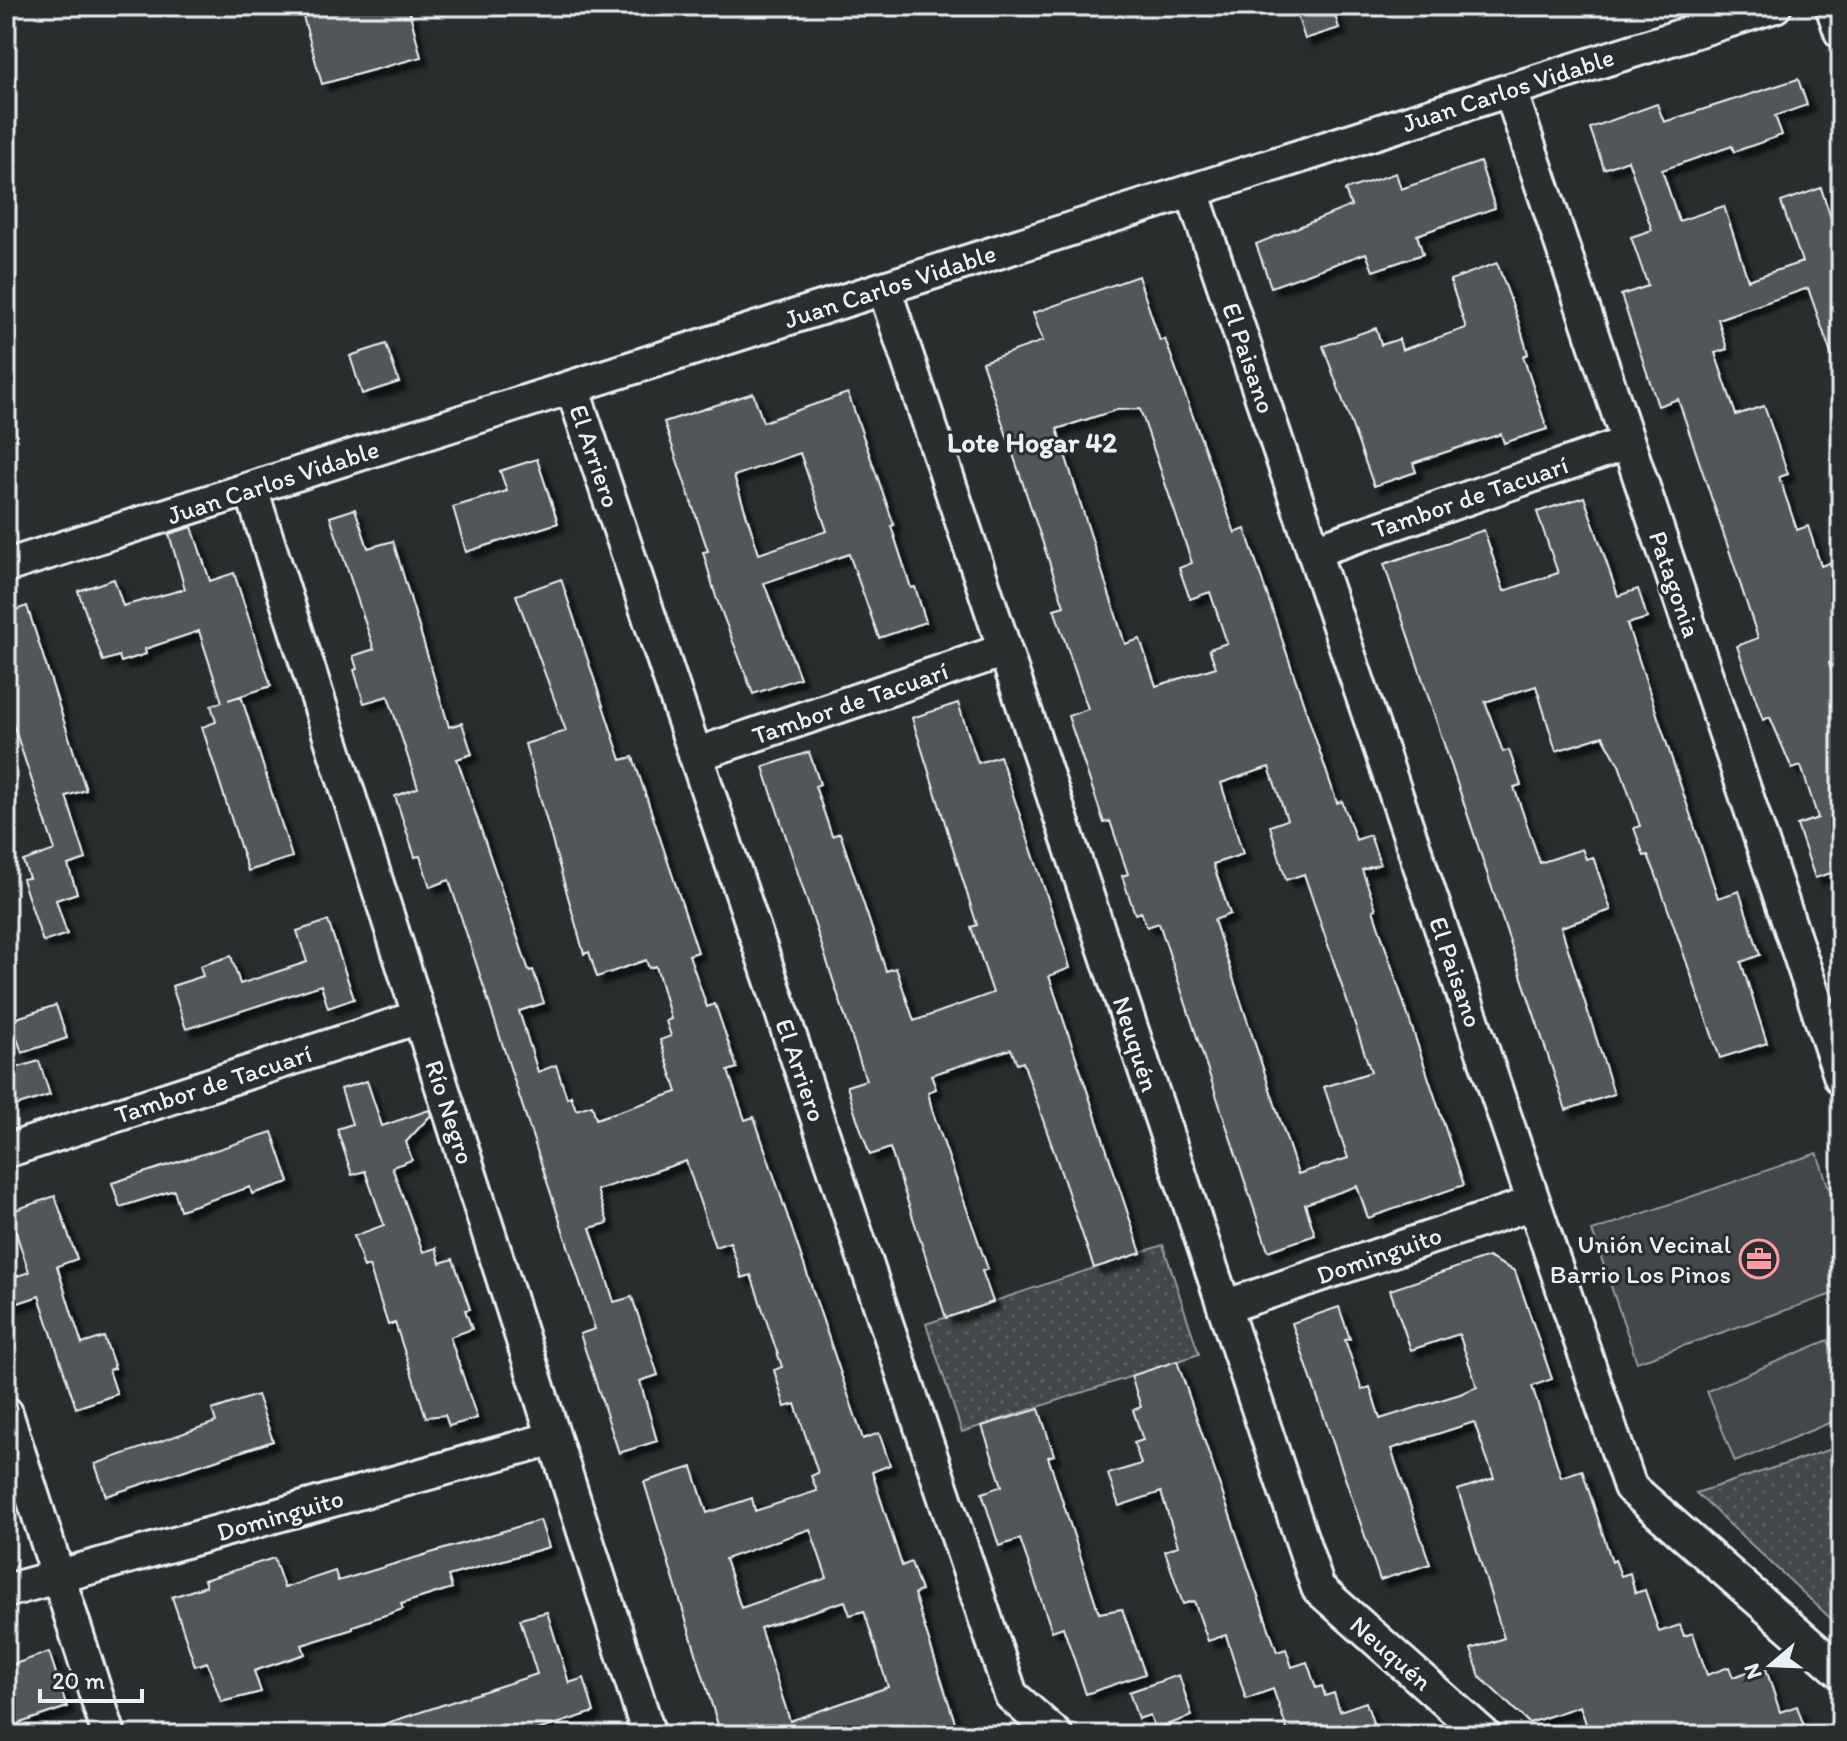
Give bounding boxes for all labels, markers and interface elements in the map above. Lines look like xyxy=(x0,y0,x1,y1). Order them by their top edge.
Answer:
street label: Juan Carlos Vidable xyxy=(1398,41,1618,139)
street label: Juan Carlos Vidable xyxy=(780,237,1000,335)
street label: El Paisano xyxy=(1215,298,1283,418)
street label: El Arriero xyxy=(562,400,628,512)
district label: Lote Hogar 42 xyxy=(947,425,1117,459)
street label: Juan Carlos Vidable xyxy=(163,433,383,531)
street label: Tambor de Tacuarí xyxy=(1368,448,1572,546)
street label: Patagonia xyxy=(1642,526,1708,642)
street label: Tambor de Tacuarí xyxy=(748,654,952,752)
street label: El Paisano xyxy=(1422,912,1490,1032)
street label: Neuquén xyxy=(1106,992,1166,1096)
street label: El Arriero xyxy=(768,1014,834,1126)
street label: Tambor de Tacuarí xyxy=(111,1037,316,1131)
street label: Río Negro xyxy=(418,1056,482,1168)
street label: Dominguito xyxy=(1312,1219,1446,1291)
place label: Unión Vecinal Barrio Los Pinos xyxy=(1550,1228,1731,1290)
office icon: Unión Vecinal Barrio Los Pinos xyxy=(1738,1238,1780,1280)
street label: Dominguito xyxy=(213,1482,347,1548)
street label: Neuquén xyxy=(1343,1609,1439,1697)
north arrow xyxy=(1731,1625,1811,1705)
scale bar xyxy=(40,1653,142,1703)
text: N xyxy=(1737,1660,1768,1683)
text: 20 m xyxy=(52,1666,105,1695)

